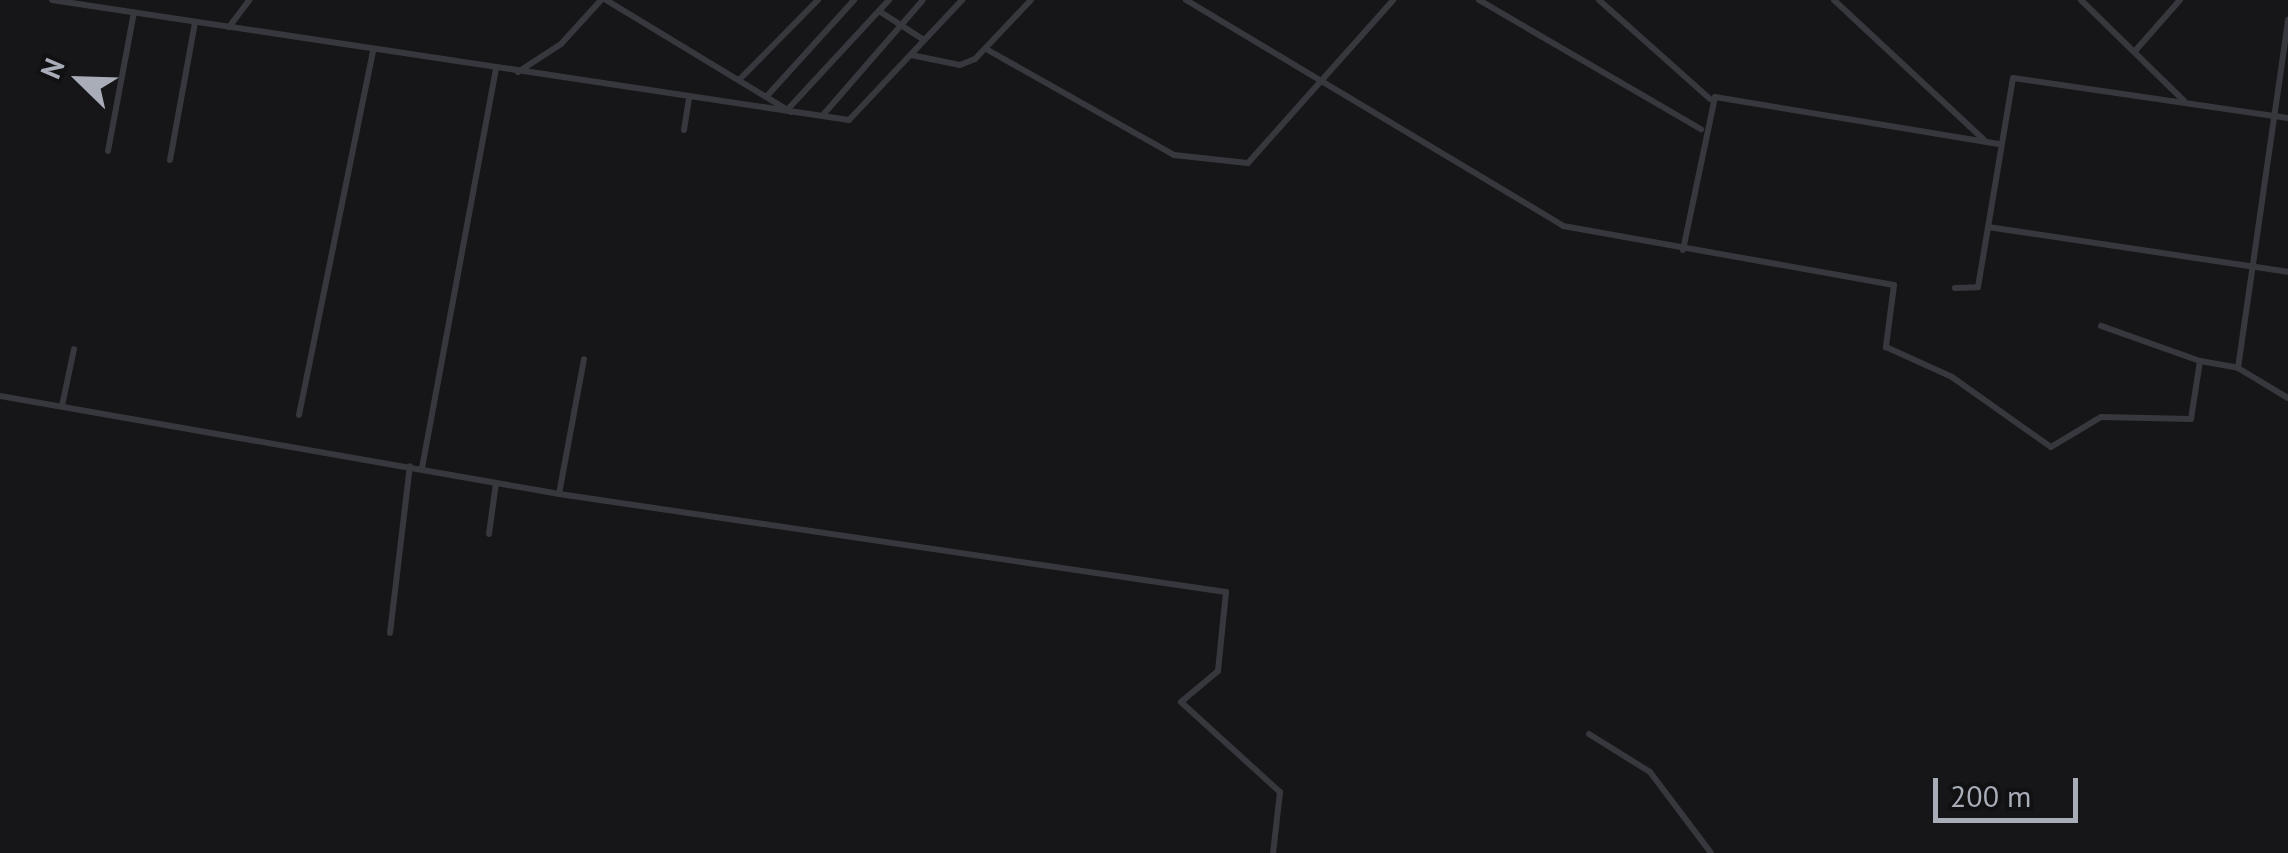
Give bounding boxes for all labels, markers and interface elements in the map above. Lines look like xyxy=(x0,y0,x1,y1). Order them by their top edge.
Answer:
north arrow xyxy=(30,30,130,130)
text: N xyxy=(31,52,73,84)
scale bar xyxy=(1938,758,2083,820)
text: 200 m xyxy=(1950,776,2031,815)

